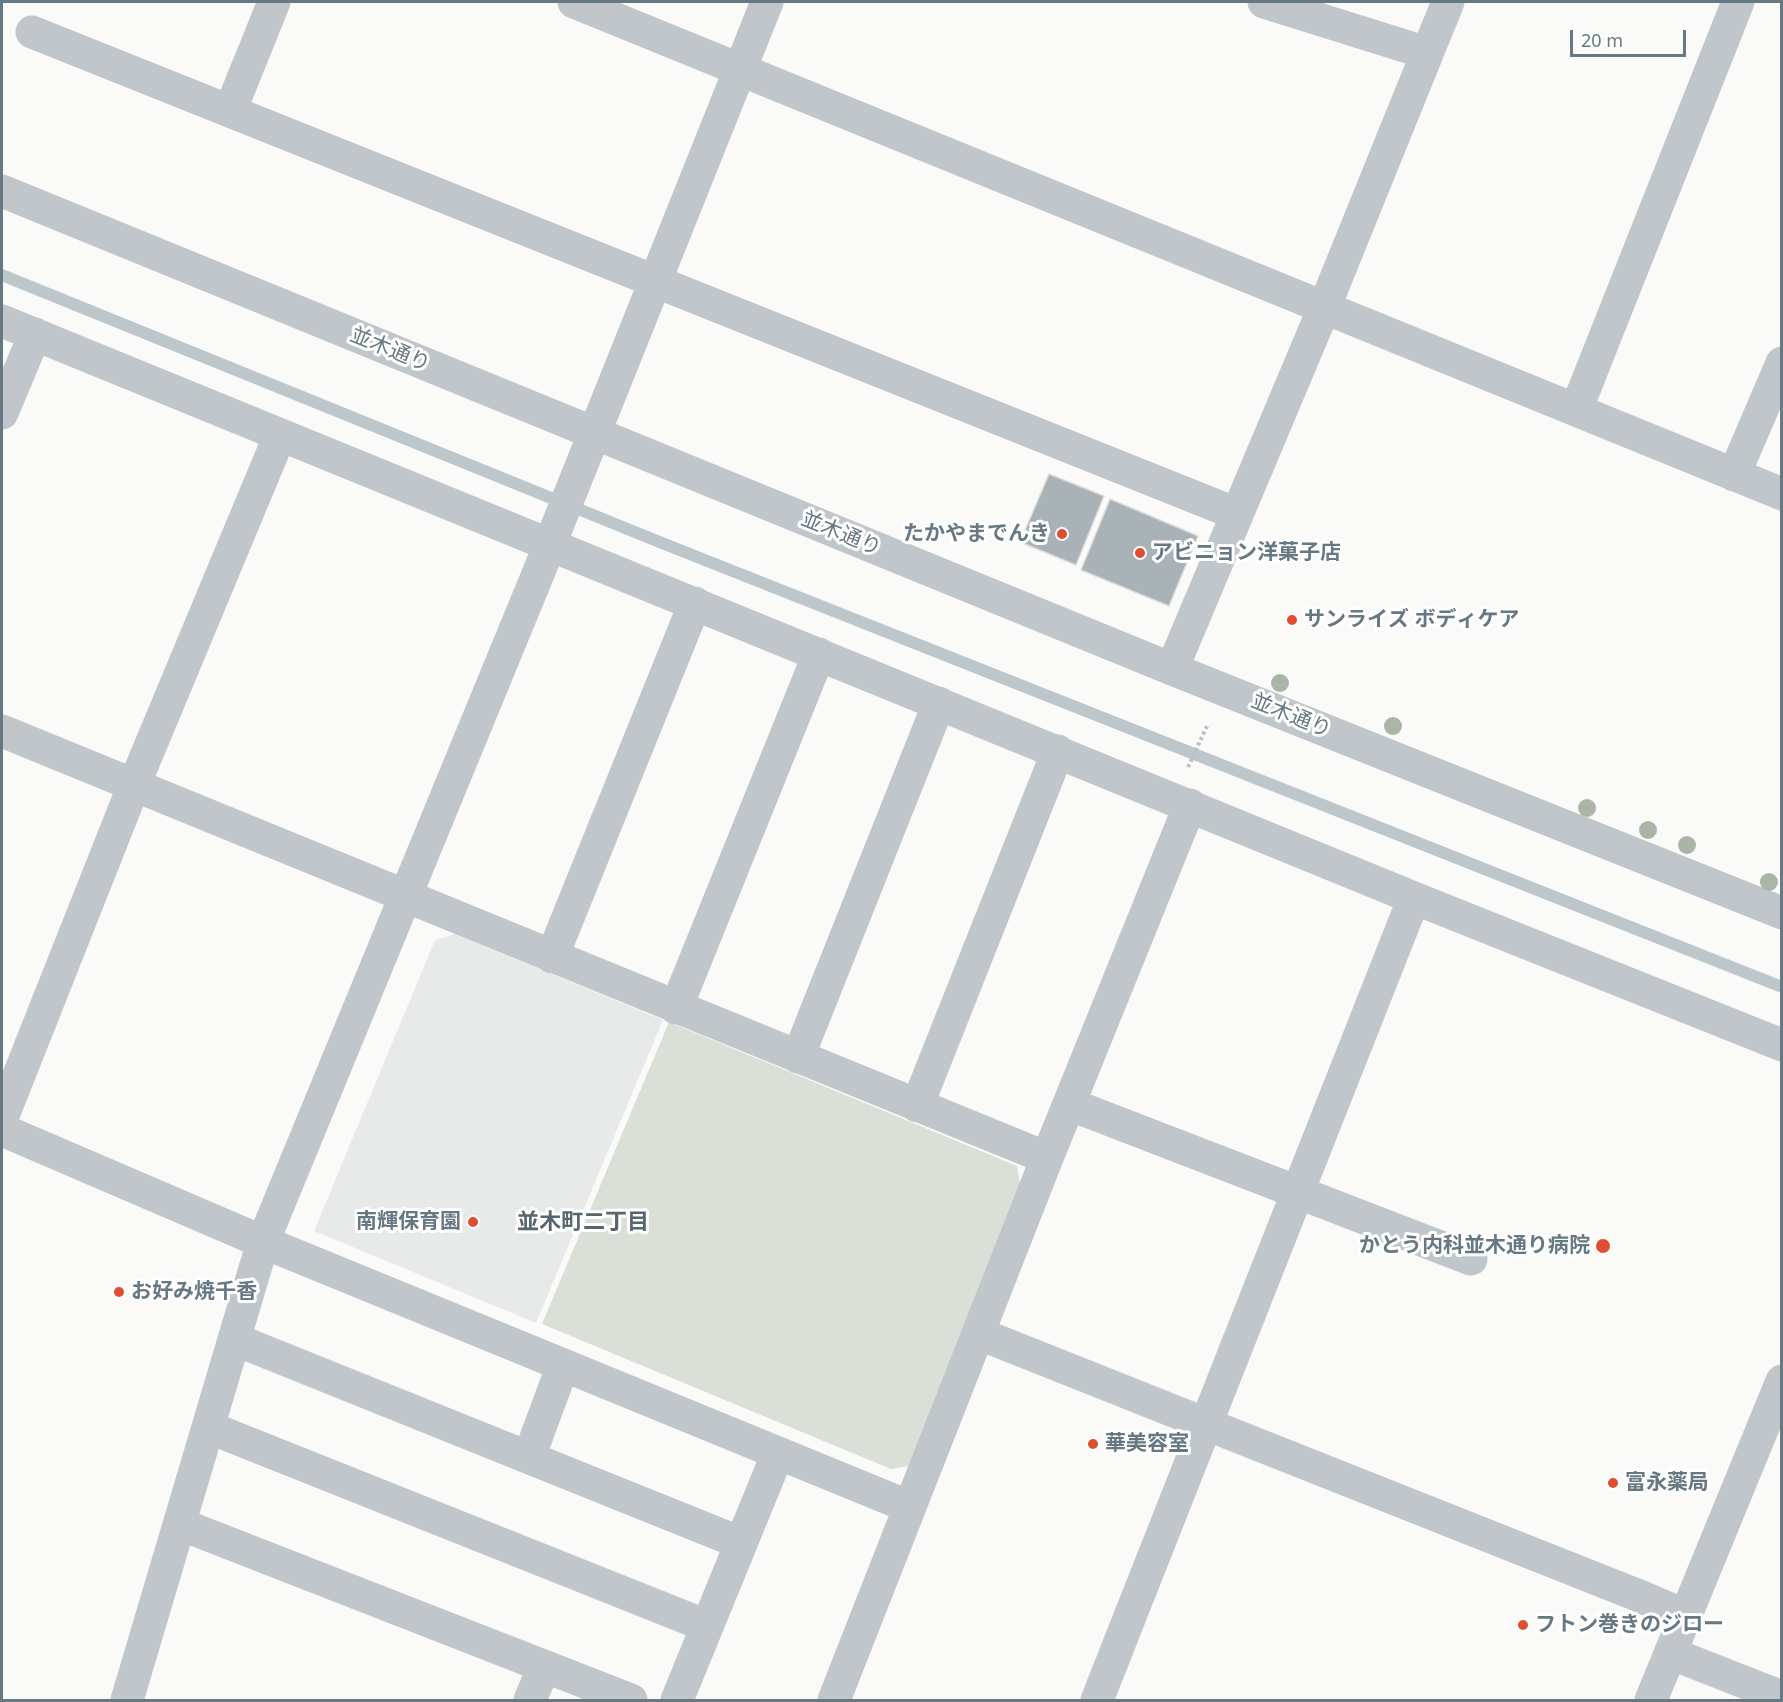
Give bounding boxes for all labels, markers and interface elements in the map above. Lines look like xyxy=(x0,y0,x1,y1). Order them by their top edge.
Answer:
scale bar xyxy=(1573,18,1688,56)
text: 20 m xyxy=(1581,28,1623,52)
street label: 並木通り xyxy=(346,323,434,377)
street label: 並木通り xyxy=(797,507,885,561)
place label: たかやまでんき xyxy=(903,521,1050,547)
marker: たかやまでんき xyxy=(1055,527,1069,541)
place label: アビニョン洋菓子店 xyxy=(1152,540,1341,566)
marker: アビニョン洋菓子店 xyxy=(1133,546,1147,560)
place label: サンライズ ボディケア xyxy=(1304,607,1519,633)
marker: サンライズ ボディケア xyxy=(1285,613,1299,627)
street label: 並木通り xyxy=(1247,689,1335,743)
place label: 南輝保育園 xyxy=(356,1209,461,1235)
district label: 並木町二丁目 xyxy=(517,1210,649,1236)
marker: 南輝保育園 xyxy=(466,1215,480,1229)
place label: かとう内科並木通り病院 xyxy=(1359,1233,1590,1259)
marker: かとう内科並木通り病院 xyxy=(1594,1237,1612,1255)
place label: お好み焼千香 xyxy=(131,1279,257,1305)
marker: お好み焼千香 xyxy=(112,1285,126,1299)
place label: 華美容室 xyxy=(1105,1431,1189,1457)
marker: 華美容室 xyxy=(1086,1437,1100,1451)
place label: 富永薬局 xyxy=(1625,1470,1709,1496)
marker: 富永薬局 xyxy=(1606,1476,1620,1490)
place label: フトン巻きのジロー xyxy=(1535,1612,1724,1638)
marker: フトン巻きのジロー xyxy=(1516,1618,1530,1632)

